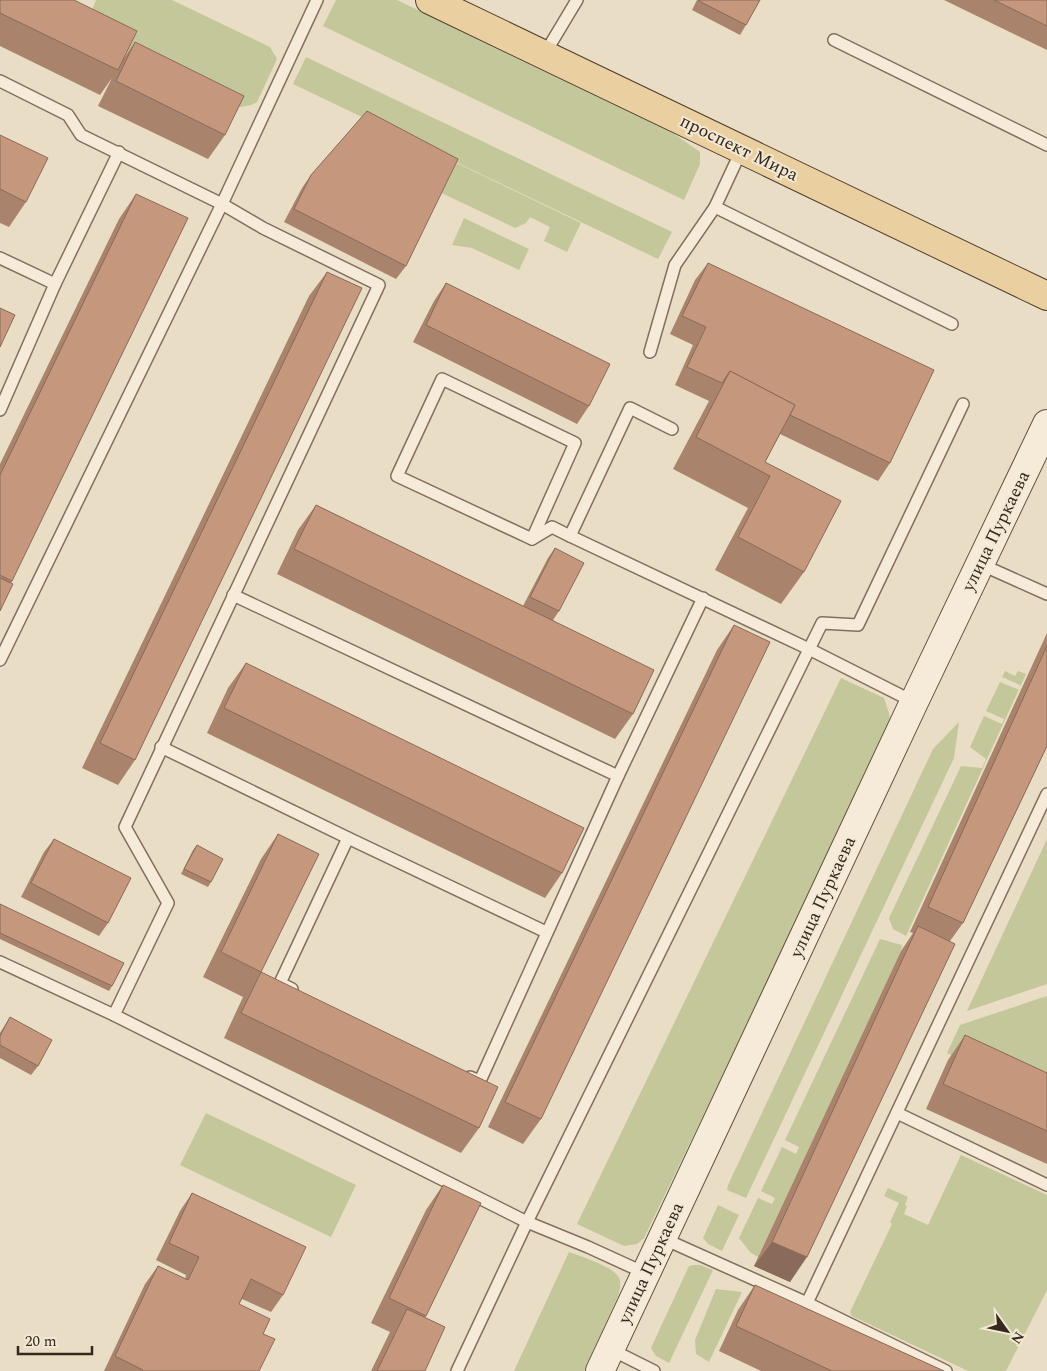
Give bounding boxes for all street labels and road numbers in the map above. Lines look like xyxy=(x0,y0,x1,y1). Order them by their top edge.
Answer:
street label: проспект Мира xyxy=(675,108,803,188)
street label: улица Пуркаева xyxy=(955,466,1037,597)
street label: улица Пуркаева xyxy=(783,832,863,963)
street label: улица Пуркаева xyxy=(611,1198,691,1329)

